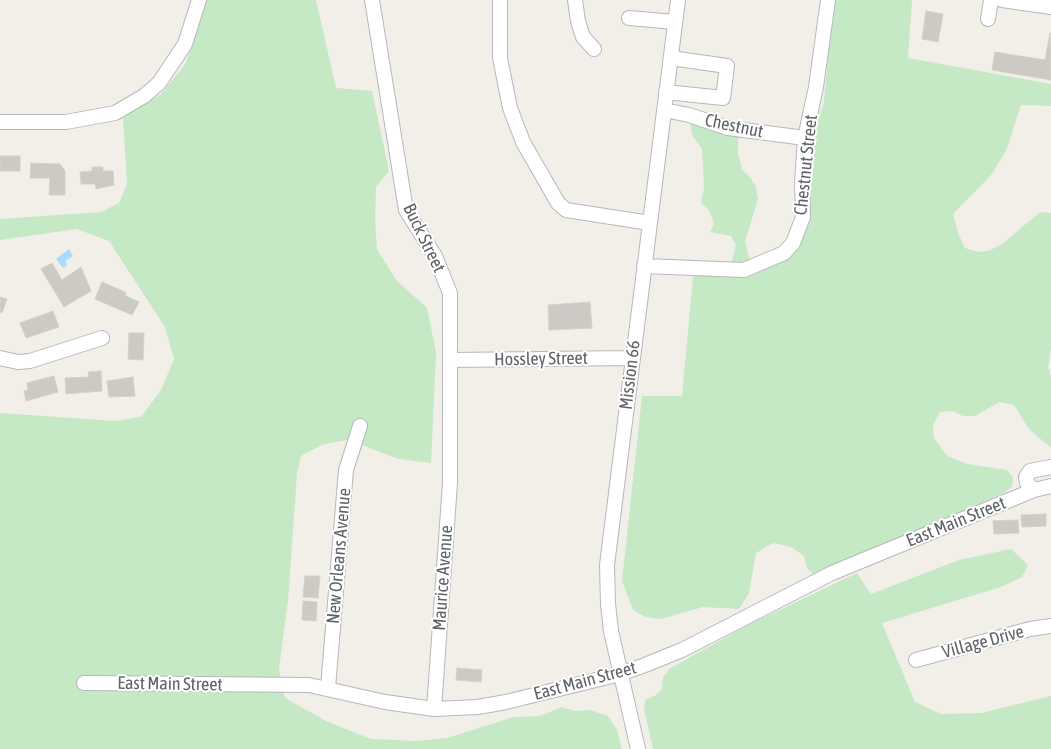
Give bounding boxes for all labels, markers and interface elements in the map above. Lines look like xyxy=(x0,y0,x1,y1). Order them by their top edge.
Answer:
street label: Chestnut xyxy=(703,109,765,143)
street label: Chestnut Street xyxy=(790,114,822,216)
street label: Buck Street xyxy=(398,200,450,276)
street label: Mission 66 xyxy=(615,339,645,411)
street label: Hossley Street xyxy=(494,347,588,371)
street label: New Orleans Avenue xyxy=(322,487,356,625)
street label: East Main Street xyxy=(903,492,1009,552)
street label: Maurice Avenue xyxy=(429,525,457,631)
street label: Village Drive xyxy=(940,621,1026,663)
street label: East Main Street xyxy=(531,657,639,705)
street label: East Main Street xyxy=(117,672,223,696)

